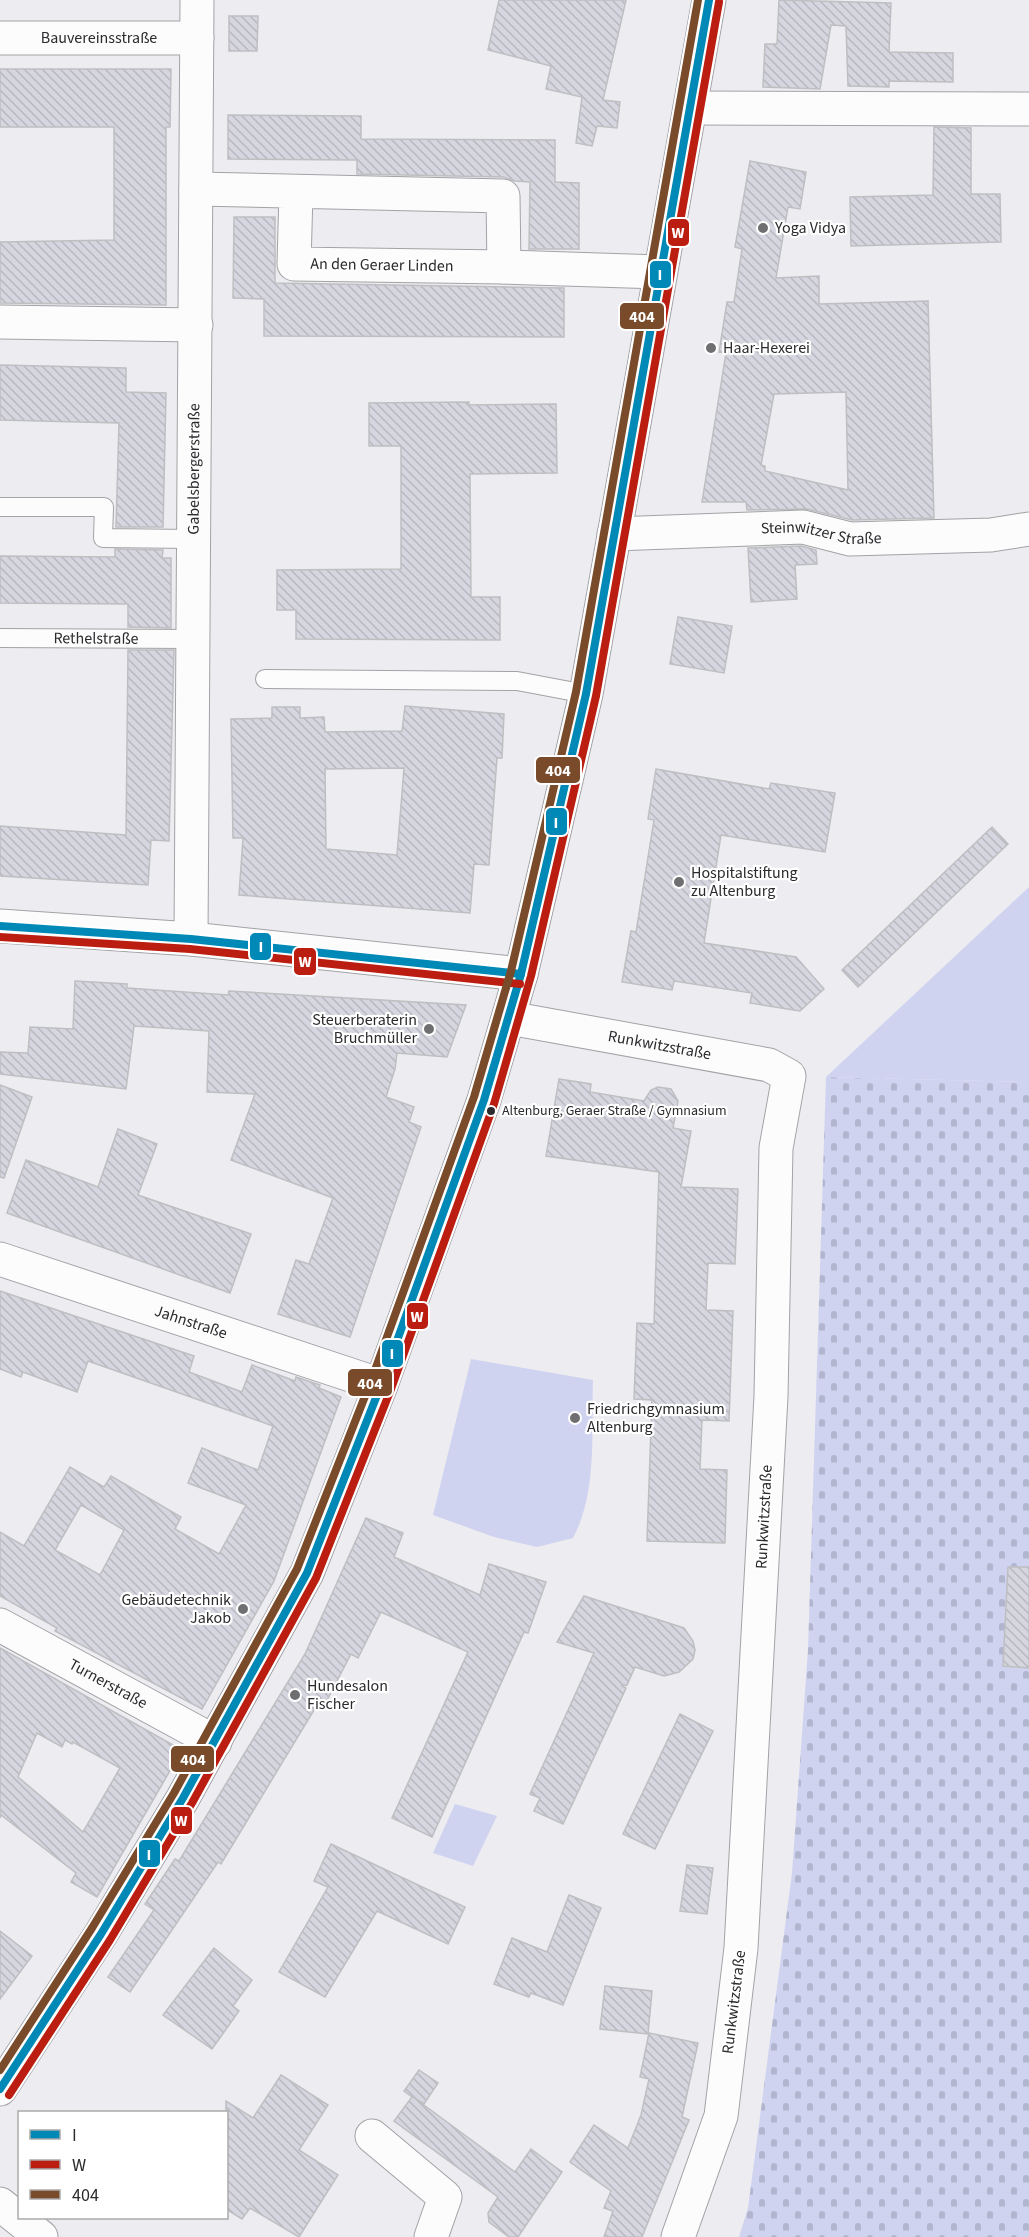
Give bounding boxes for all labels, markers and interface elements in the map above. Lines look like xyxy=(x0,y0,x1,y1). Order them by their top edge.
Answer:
street label: Bauvereinsstraße xyxy=(41,27,157,49)
place label: Yoga Vidya xyxy=(774,217,846,239)
line badge: W xyxy=(667,218,690,247)
marker: Yoga Vidya xyxy=(756,221,770,235)
text: W xyxy=(671,222,685,244)
street label: An den Geraer Linden xyxy=(310,253,454,277)
line badge: I xyxy=(649,260,672,289)
text: I xyxy=(658,264,662,286)
line badge: 404 xyxy=(619,302,665,330)
text: 404 xyxy=(629,306,655,328)
place label: Haar-Hexerei xyxy=(723,337,810,359)
marker: Haar-Hexerei xyxy=(704,341,718,355)
street label: Gabelsbergerstraße xyxy=(183,403,205,535)
street label: Steinwitzer Straße xyxy=(760,516,882,550)
street label: Rethelstraße xyxy=(53,627,139,650)
line badge: 404 xyxy=(535,756,581,784)
text: 404 xyxy=(545,760,571,782)
line badge: I xyxy=(545,807,568,836)
text: I xyxy=(554,812,558,834)
place label: Hospitalstiftung zu Altenburg xyxy=(691,862,798,902)
marker: Hospitalstiftung zu Altenburg xyxy=(672,875,686,889)
line badge: I xyxy=(249,932,272,961)
text: I xyxy=(259,936,263,958)
line badge: W xyxy=(293,947,317,976)
text: W xyxy=(298,951,312,973)
place label: Steuerberaterin Bruchmüller xyxy=(312,1009,417,1049)
marker: Steuerberaterin Bruchmüller xyxy=(422,1022,436,1036)
street label: Runkwitzstraße xyxy=(606,1025,713,1065)
place label: Altenburg, Geraer Straße / Gymnasium xyxy=(502,1101,727,1121)
marker: Altenburg, Geraer Straße / Gymnasium xyxy=(485,1105,497,1117)
street label: Jahnstraße xyxy=(152,1300,230,1344)
line badge: W xyxy=(406,1302,429,1330)
text: W xyxy=(410,1306,424,1328)
line badge: I xyxy=(381,1339,404,1368)
text: I xyxy=(390,1343,394,1365)
line badge: 404 xyxy=(347,1368,393,1397)
text: 404 xyxy=(357,1373,383,1395)
place label: Friedrichgymnasium Altenburg xyxy=(587,1398,725,1438)
marker: Friedrichgymnasium Altenburg xyxy=(568,1411,582,1425)
street label: Runkwitzstraße xyxy=(750,1464,778,1570)
place label: Gebäudetechnik Jakob xyxy=(121,1589,231,1629)
marker: Gebäudetechnik Jakob xyxy=(236,1602,250,1616)
street label: Turnerstraße xyxy=(65,1653,151,1714)
place label: Hundesalon Fischer xyxy=(307,1675,388,1715)
marker: Hundesalon Fischer xyxy=(288,1688,302,1702)
line badge: 404 xyxy=(170,1745,215,1773)
text: 404 xyxy=(180,1749,206,1771)
line badge: W xyxy=(170,1806,193,1835)
text: W xyxy=(174,1810,188,1832)
line badge: I xyxy=(138,1839,161,1868)
text: I xyxy=(147,1844,151,1866)
street label: Runkwitzstraße xyxy=(717,1949,751,2055)
legend xyxy=(18,2111,228,2219)
text: I xyxy=(72,2123,77,2148)
text: W xyxy=(72,2153,86,2178)
text: 404 xyxy=(72,2183,99,2208)

